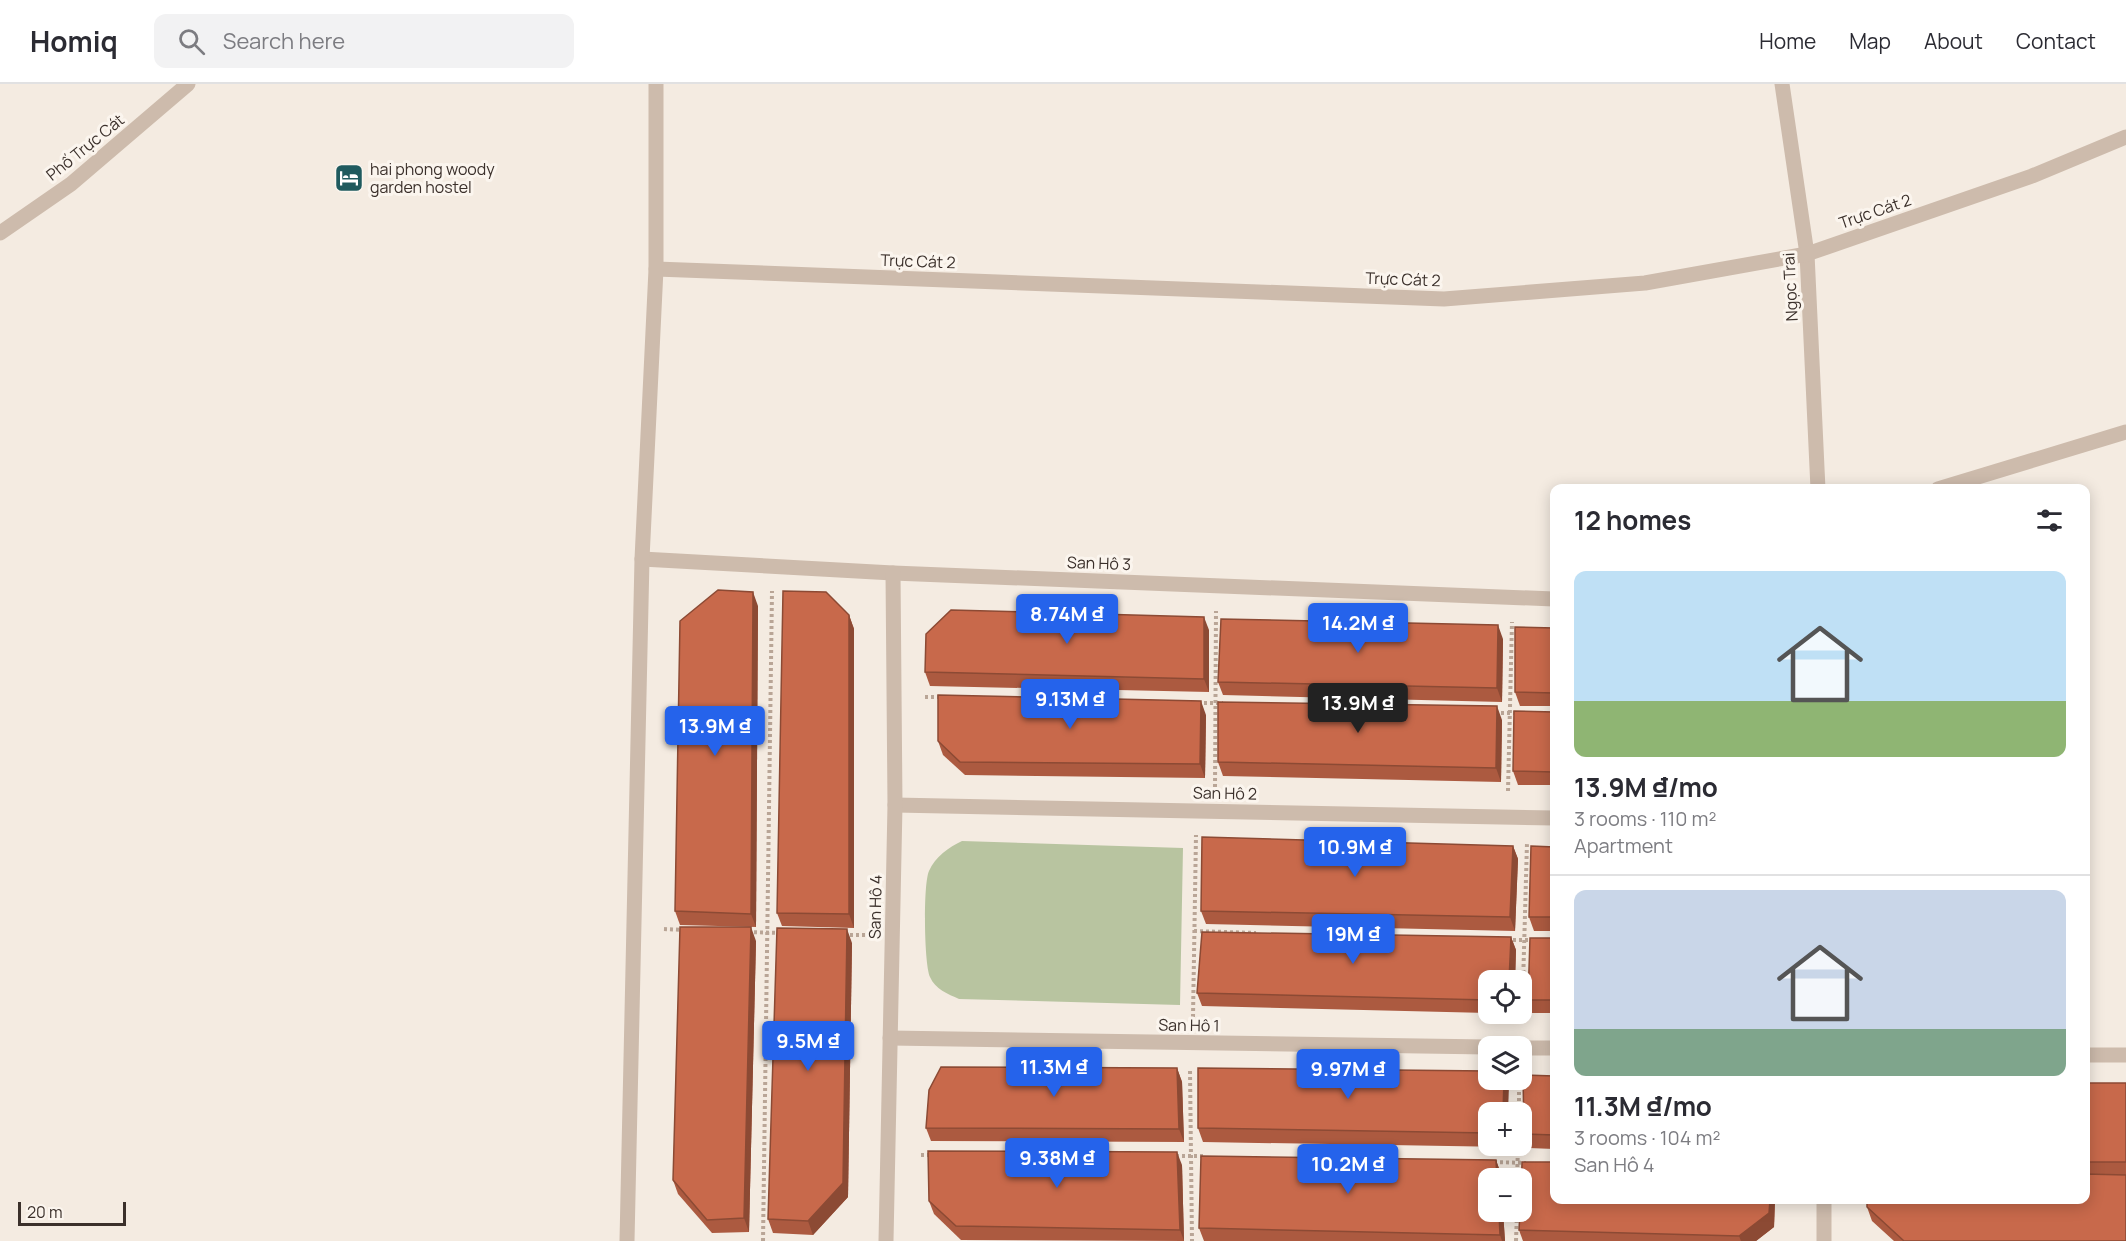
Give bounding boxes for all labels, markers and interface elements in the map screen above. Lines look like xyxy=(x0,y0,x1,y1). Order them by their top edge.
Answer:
search box xyxy=(154,14,574,68)
text: Homiq xyxy=(30,22,118,60)
icon: search xyxy=(175,25,208,58)
text: Search here xyxy=(223,26,345,56)
text: Home xyxy=(1759,27,1816,55)
text: Map xyxy=(1849,27,1891,55)
text: About xyxy=(1924,27,1983,55)
text: Contact xyxy=(2016,27,2096,55)
street label: Phố Trực Cát xyxy=(41,109,129,185)
place label: hai phong woody garden hostel xyxy=(370,158,495,198)
hotel icon: hai phong woody garden hostel xyxy=(333,162,365,194)
street label: Trực Cát 2 xyxy=(1836,188,1914,234)
street label: Trực Cát 2 xyxy=(880,249,956,273)
street label: Ngọc Trai xyxy=(1777,252,1803,322)
street label: Trực Cát 2 xyxy=(1365,267,1441,291)
text: 12 homes xyxy=(1574,502,1691,538)
icon: filters xyxy=(2033,504,2066,537)
street label: San Hô 3 xyxy=(1067,551,1131,575)
pin: 8.74M ₫ xyxy=(1012,594,1122,645)
text: 8.74M ₫ xyxy=(1030,600,1104,627)
pin: 14.2M ₫ xyxy=(1303,603,1413,654)
text: 14.2M ₫ xyxy=(1322,609,1394,636)
icon: home xyxy=(1766,610,1874,718)
pin: 9.13M ₫ xyxy=(1015,679,1125,730)
pin: 13.9M ₫ xyxy=(1303,683,1413,734)
text: 9.13M ₫ xyxy=(1035,685,1105,712)
text: 13.9M ₫ xyxy=(1322,689,1394,716)
pin: 13.9M ₫ xyxy=(660,706,770,757)
text: 13.9M ₫ xyxy=(679,712,751,739)
text: 13.9M ₫/mo xyxy=(1574,769,1718,805)
street label: San Hô 2 xyxy=(1193,781,1257,805)
text: 3 rooms · 110 m² xyxy=(1574,805,1716,832)
pin: 10.9M ₫ xyxy=(1300,827,1410,878)
text: Apartment xyxy=(1574,832,1673,859)
text: 10.9M ₫ xyxy=(1318,833,1392,860)
street label: San Hô 4 xyxy=(863,875,887,939)
pin: 19M ₫ xyxy=(1311,914,1395,965)
text: 19M ₫ xyxy=(1326,920,1380,947)
icon: home xyxy=(1766,929,1874,1037)
map controls xyxy=(1478,970,1532,1222)
button: locate xyxy=(1478,970,1532,1024)
street label: San Hô 1 xyxy=(1158,1013,1220,1037)
pin: 9.5M ₫ xyxy=(759,1021,857,1072)
text: 9.5M ₫ xyxy=(776,1027,840,1054)
button: layers xyxy=(1478,1036,1532,1090)
pin: 11.3M ₫ xyxy=(999,1047,1109,1098)
pin: 9.97M ₫ xyxy=(1293,1049,1403,1100)
text: 11.3M ₫ xyxy=(1020,1053,1088,1080)
text: 9.97M ₫ xyxy=(1311,1055,1385,1082)
text: 11.3M ₫/mo xyxy=(1574,1088,1712,1124)
button: + xyxy=(1478,1102,1532,1156)
text: 3 rooms · 104 m² xyxy=(1574,1124,1720,1151)
pin: 9.38M ₫ xyxy=(1002,1138,1112,1189)
text: 9.38M ₫ xyxy=(1019,1144,1095,1171)
pin: 10.2M ₫ xyxy=(1293,1144,1403,1195)
text: 10.2M ₫ xyxy=(1311,1150,1385,1177)
text: San Hô 4 xyxy=(1574,1151,1655,1178)
button: − xyxy=(1478,1168,1532,1222)
scale bar xyxy=(18,1199,126,1226)
text: 20 m xyxy=(27,1201,63,1223)

